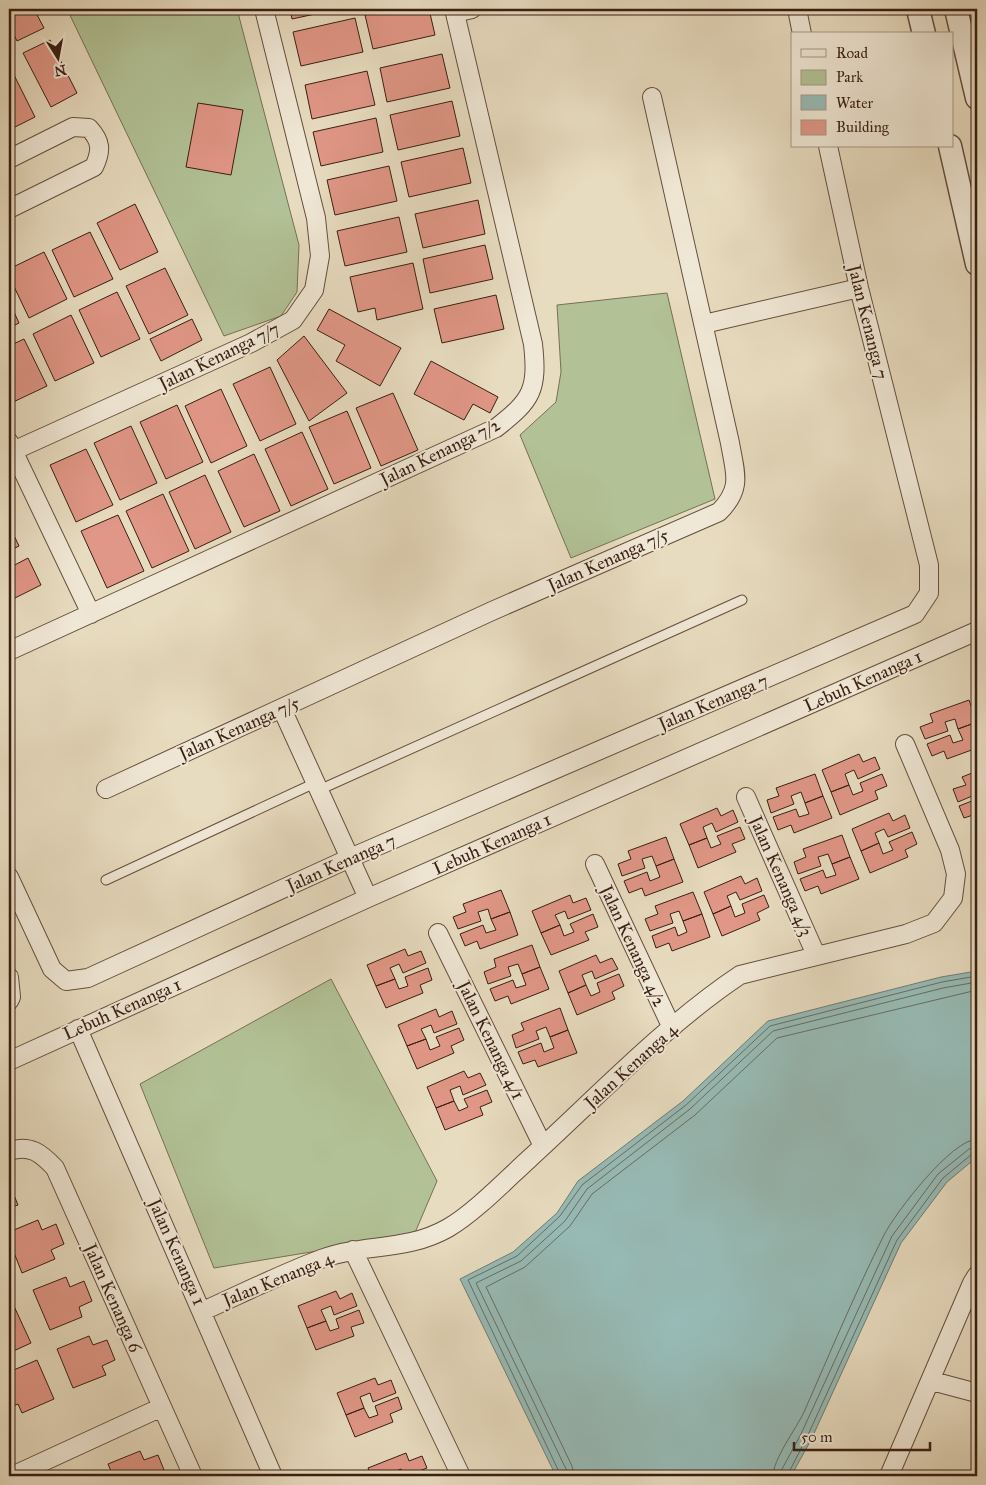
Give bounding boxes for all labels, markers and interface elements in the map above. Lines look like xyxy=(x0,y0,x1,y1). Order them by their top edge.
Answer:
north arrow xyxy=(32,32,82,82)
legend xyxy=(791,32,954,148)
text: Road xyxy=(836,44,868,62)
text: N xyxy=(53,61,68,80)
text: Park xyxy=(836,68,863,86)
text: Water xyxy=(836,94,873,112)
text: Building xyxy=(836,118,890,136)
street label: Jalan Kenanga 7 xyxy=(842,261,893,382)
street label: Jalan Kenanga 7/7 xyxy=(153,317,283,396)
street label: Jalan Kenanga 7/2 xyxy=(375,413,504,492)
street label: Jalan Kenanga 7/5 xyxy=(542,523,673,598)
street label: Lebuh Kenanga 1 xyxy=(800,645,926,718)
street label: Jalan Kenanga 7 xyxy=(653,669,772,737)
street label: Jalan Kenanga 7/5 xyxy=(173,691,304,766)
street label: Lebuh Kenanga 1 xyxy=(429,808,555,881)
street label: Jalan Kenanga 4/3 xyxy=(743,810,817,940)
street label: Jalan Kenanga 7 xyxy=(281,829,399,899)
street label: Jalan Kenanga 4/2 xyxy=(594,880,671,1011)
street label: Lebuh Kenanga 1 xyxy=(59,973,185,1046)
street label: Jalan Kenanga 4/1 xyxy=(451,975,529,1103)
street label: Jalan Kenanga 4 xyxy=(578,1018,683,1116)
street label: Jalan Kenanga 1 xyxy=(142,1193,210,1309)
street label: Jalan Kenanga 6 xyxy=(77,1238,147,1357)
street label: Jalan Kenanga 4 xyxy=(218,1246,338,1313)
scale bar xyxy=(794,1420,930,1452)
text: 50 m xyxy=(801,1428,833,1446)

